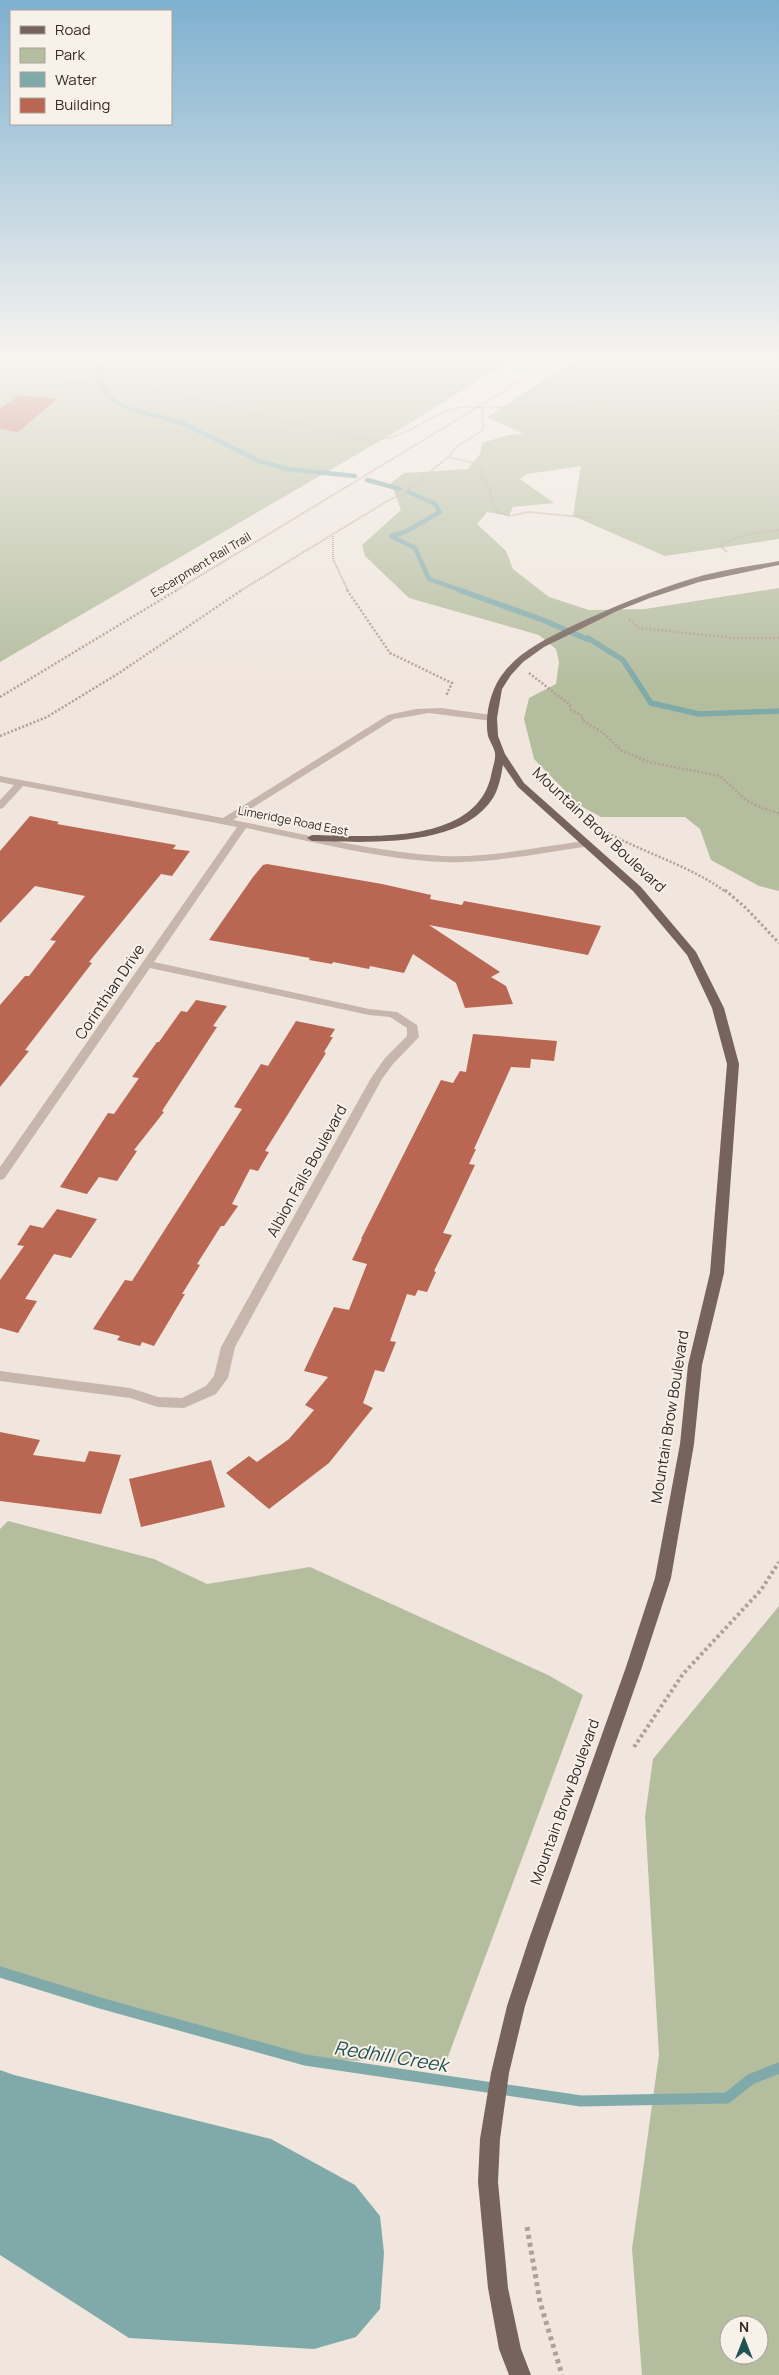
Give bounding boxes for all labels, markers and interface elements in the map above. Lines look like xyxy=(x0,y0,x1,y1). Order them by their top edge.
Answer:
legend xyxy=(10,10,172,125)
text: Road xyxy=(55,19,91,40)
text: Park xyxy=(55,44,85,65)
text: Water xyxy=(55,69,97,90)
text: Building xyxy=(55,94,110,115)
street label: Escarpment Rail Trail xyxy=(147,528,254,601)
street label: Mountain Brow Boulevard xyxy=(528,762,671,897)
street label: Limeridge Road East xyxy=(236,801,350,840)
street label: Corinthian Drive xyxy=(70,940,149,1044)
street label: Albion Falls Boulevard xyxy=(261,1101,352,1241)
street label: Mountain Brow Boulevard xyxy=(645,1329,694,1505)
street label: Mountain Brow Boulevard xyxy=(525,1716,604,1888)
water label: Redhill Creek xyxy=(332,2034,452,2078)
north arrow xyxy=(719,2315,769,2365)
text: N xyxy=(739,2317,749,2336)

